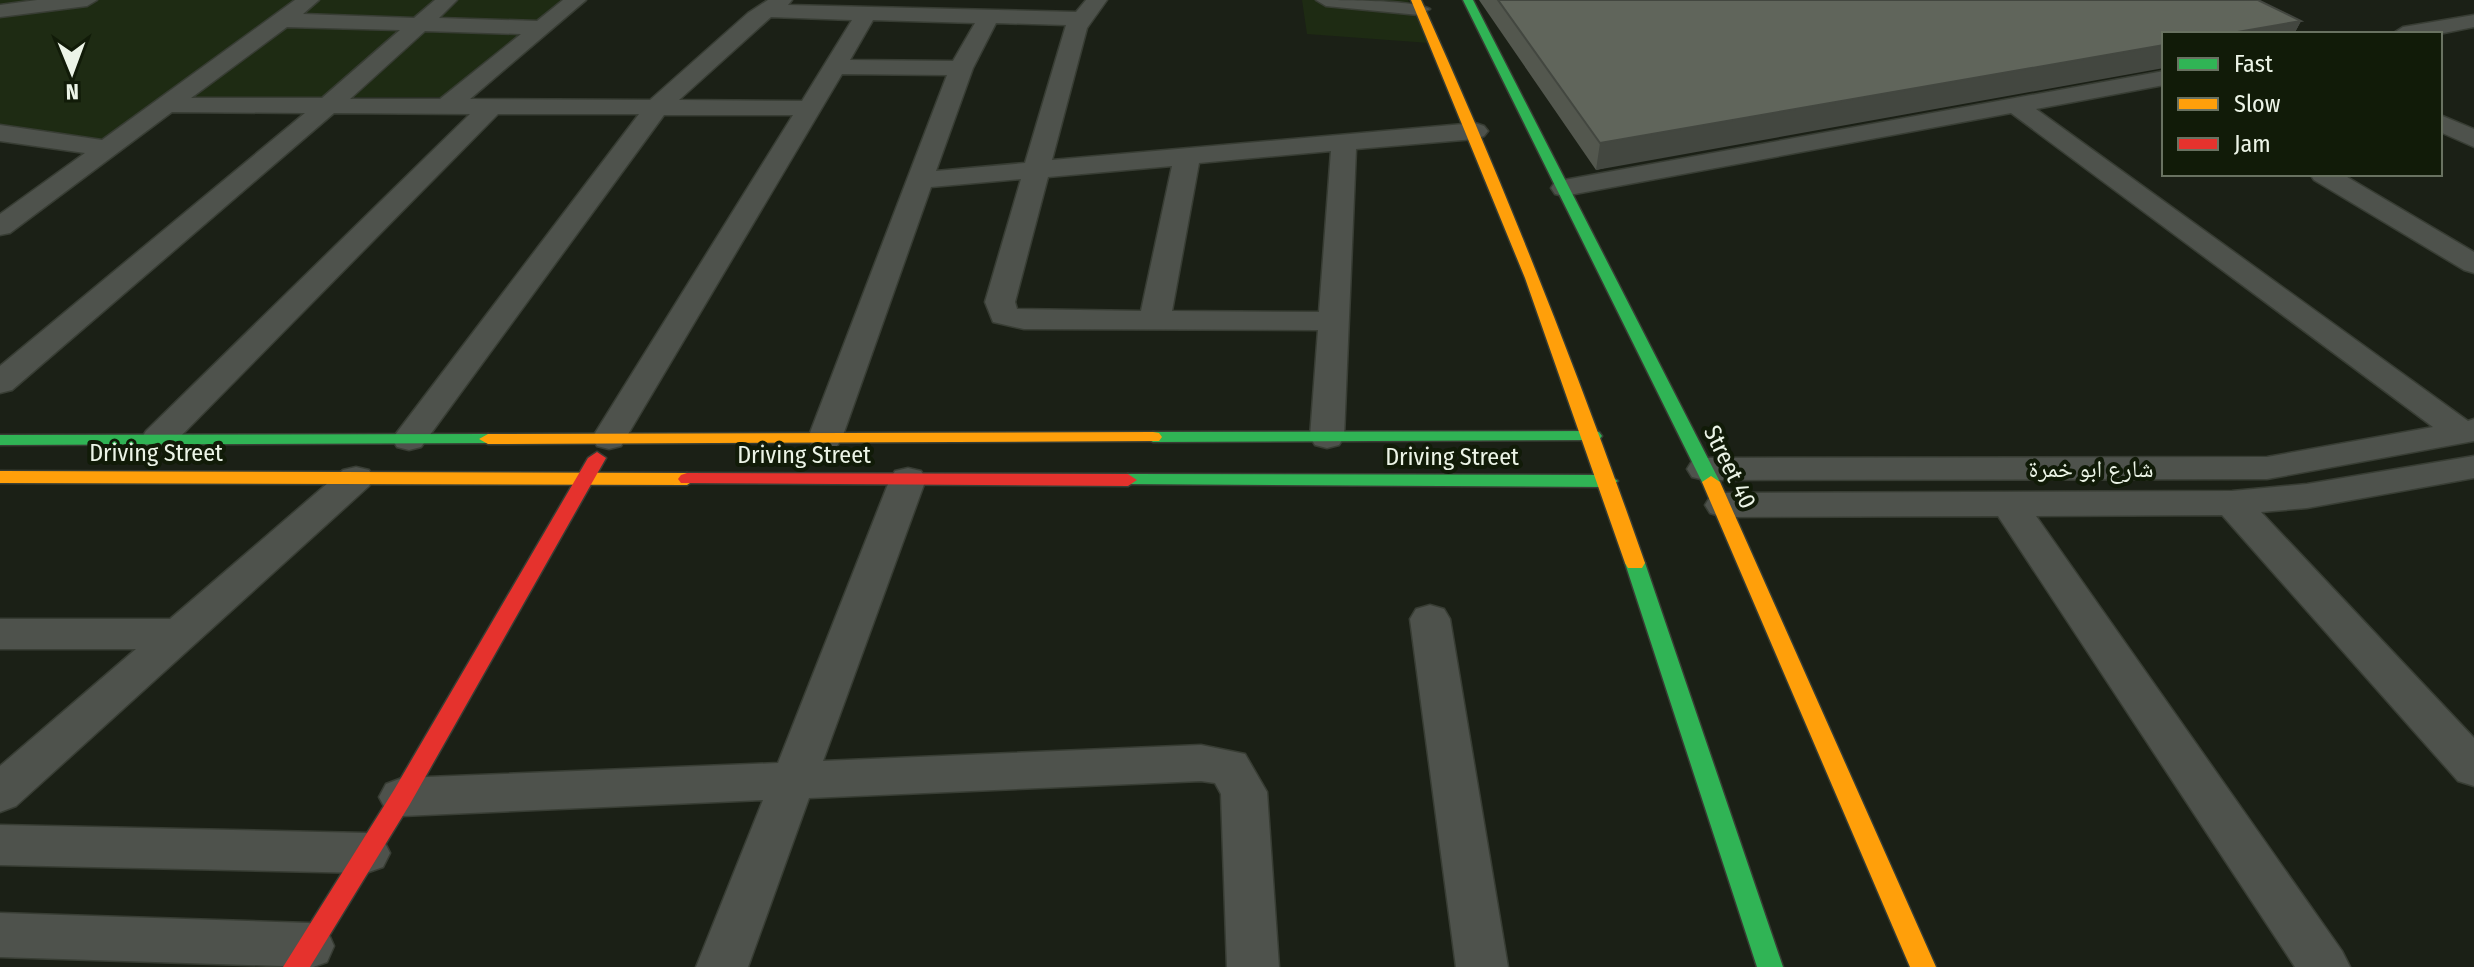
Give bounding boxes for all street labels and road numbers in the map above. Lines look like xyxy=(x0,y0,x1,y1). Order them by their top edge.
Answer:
street label: Street 40 xyxy=(1698,421,1762,513)
street label: Driving Street xyxy=(89,439,223,467)
street label: Driving Street xyxy=(737,441,871,469)
street label: Driving Street xyxy=(1385,443,1519,471)
street label: شارع ابو خمرة xyxy=(2028,455,2154,484)

